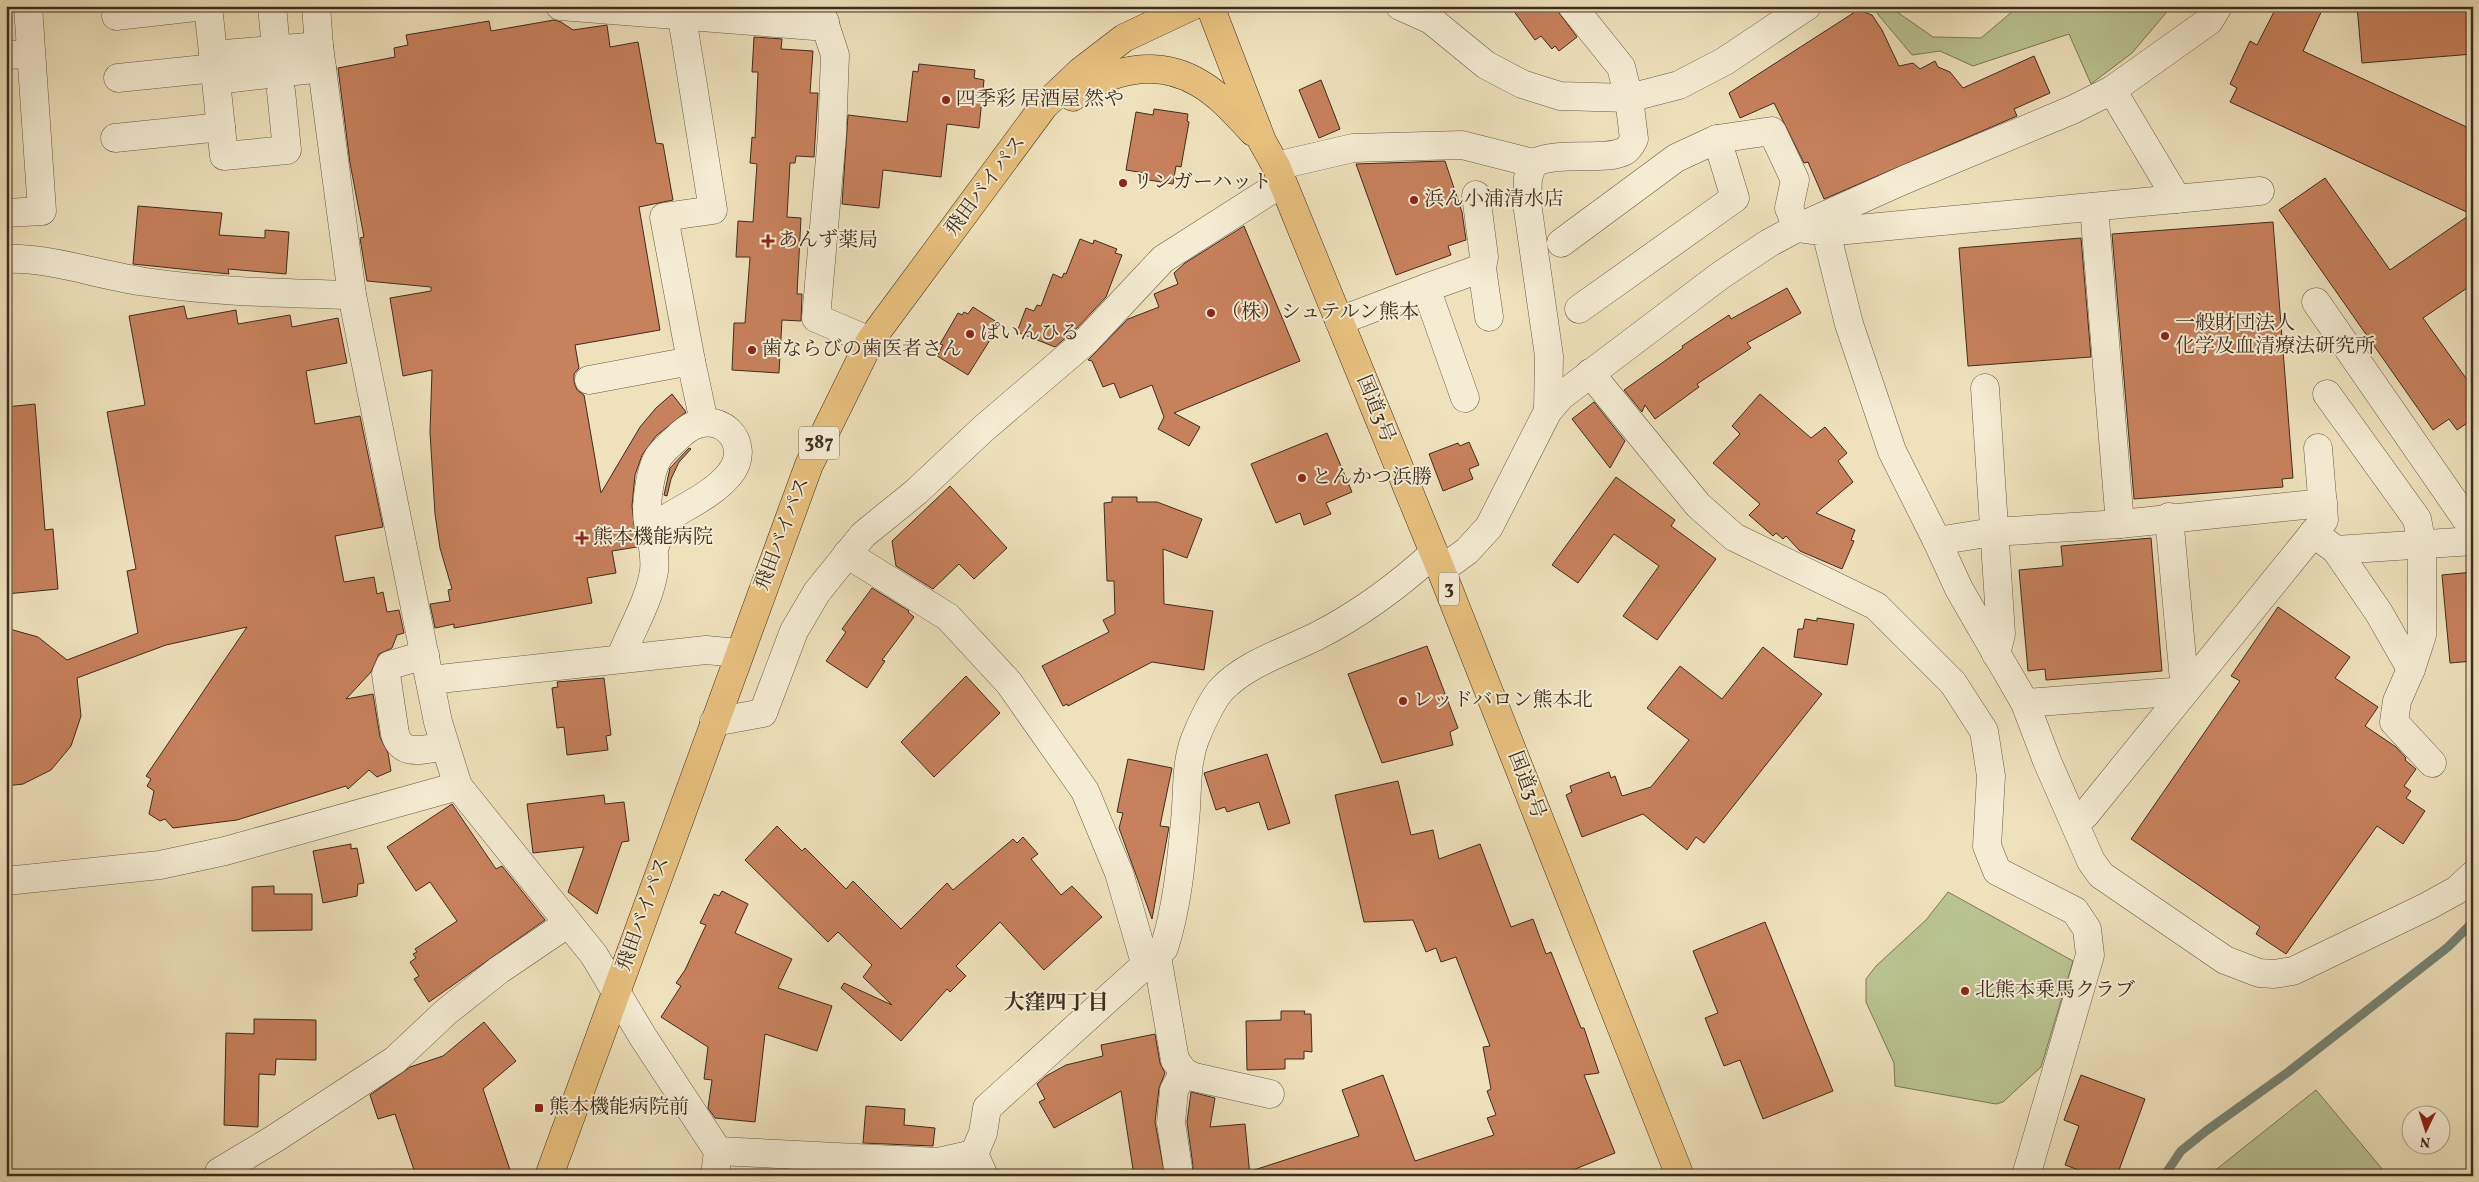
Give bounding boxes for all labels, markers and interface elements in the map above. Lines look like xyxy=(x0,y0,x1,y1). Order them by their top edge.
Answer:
place label: 四季彩 居酒屋 然や xyxy=(956,86,1124,114)
marker: 四季彩 居酒屋 然や xyxy=(940,94,952,106)
street label: 飛田バイパス xyxy=(939,130,1033,242)
place label: リンガーハット xyxy=(1133,169,1272,197)
marker: リンガーハット xyxy=(1117,177,1129,189)
place label: 浜ん小浦清水店 xyxy=(1424,186,1564,214)
marker: 浜ん小浦清水店 xyxy=(1408,194,1420,206)
place label: あんず薬局 xyxy=(778,227,878,255)
marker: あんず薬局 xyxy=(762,235,774,247)
place label: （株）シュテルン熊本 xyxy=(1221,299,1419,327)
marker: （株）シュテルン熊本 xyxy=(1205,307,1217,319)
place label: 一般財団法人 化学及血清療法研究所 xyxy=(2175,310,2375,361)
place label: ぱいんひる xyxy=(980,320,1080,348)
marker: ぱいんひる xyxy=(964,328,976,340)
marker: 一般財団法人 化学及血清療法研究所 xyxy=(2159,330,2171,342)
place label: 歯ならびの歯医者さん xyxy=(762,336,962,364)
marker: 歯ならびの歯医者さん xyxy=(746,344,758,356)
street label: 国道3号 xyxy=(1349,371,1401,447)
road number: 387 xyxy=(799,426,839,459)
place label: とんかつ浜勝 xyxy=(1312,464,1432,492)
marker: とんかつ浜勝 xyxy=(1296,472,1308,484)
street label: 飛田バイパス xyxy=(748,473,818,595)
place label: 熊本機能病院 xyxy=(593,524,713,552)
marker: 熊本機能病院 xyxy=(575,531,589,545)
road number: 3 xyxy=(1439,572,1459,606)
place label: レッドバロン熊本北 xyxy=(1413,687,1592,715)
marker: レッドバロン熊本北 xyxy=(1397,695,1409,707)
street label: 国道3号 xyxy=(1500,747,1552,823)
street label: 飛田バイパス xyxy=(610,853,678,975)
place label: 北熊本乗馬クラブ xyxy=(1975,977,2135,1005)
marker: 北熊本乗馬クラブ xyxy=(1959,985,1971,997)
district label: 大窪四丁目 xyxy=(1004,989,1109,1018)
place label: 熊本機能病院前 xyxy=(549,1094,689,1122)
marker: 熊本機能病院前 xyxy=(533,1102,545,1114)
north arrow xyxy=(2402,1104,2452,1154)
text: N xyxy=(2419,1132,2431,1151)

